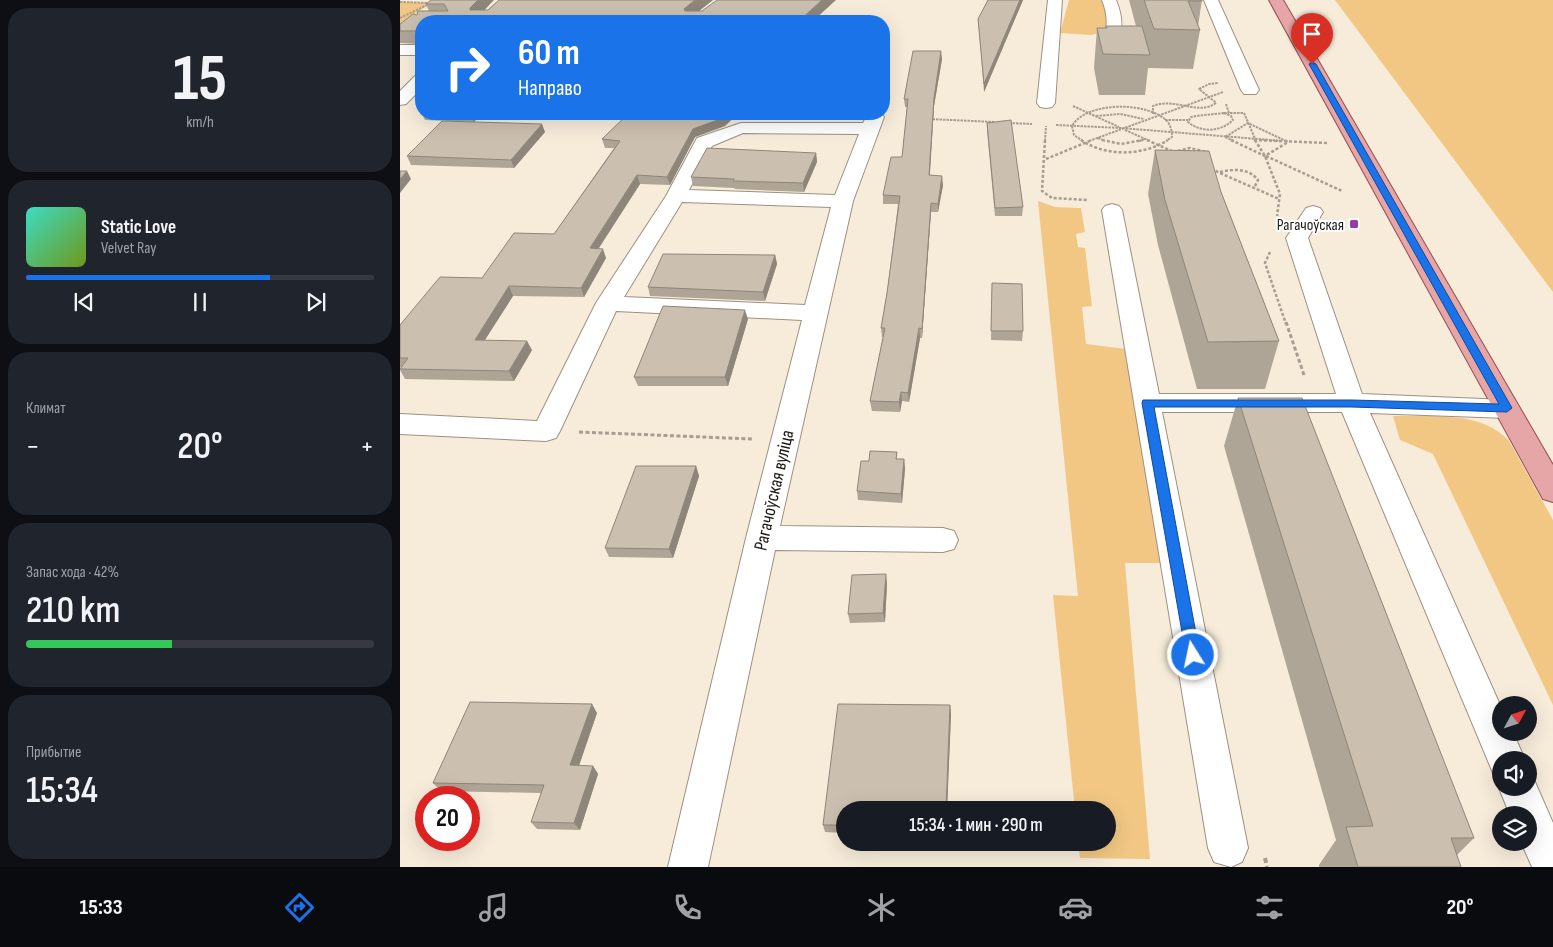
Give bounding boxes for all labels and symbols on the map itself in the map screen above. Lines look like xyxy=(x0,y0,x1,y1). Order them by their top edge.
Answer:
pin xyxy=(1291,13,1333,64)
place label: Рагачоўская xyxy=(1277,216,1344,235)
marker: Рагачоўская xyxy=(1348,218,1360,230)
street label: Рагачоўская вуліца xyxy=(749,428,800,553)
position arrow xyxy=(1166,628,1218,680)
north arrow xyxy=(1492,696,1538,741)
speed limit sign: 20 xyxy=(415,786,480,851)

